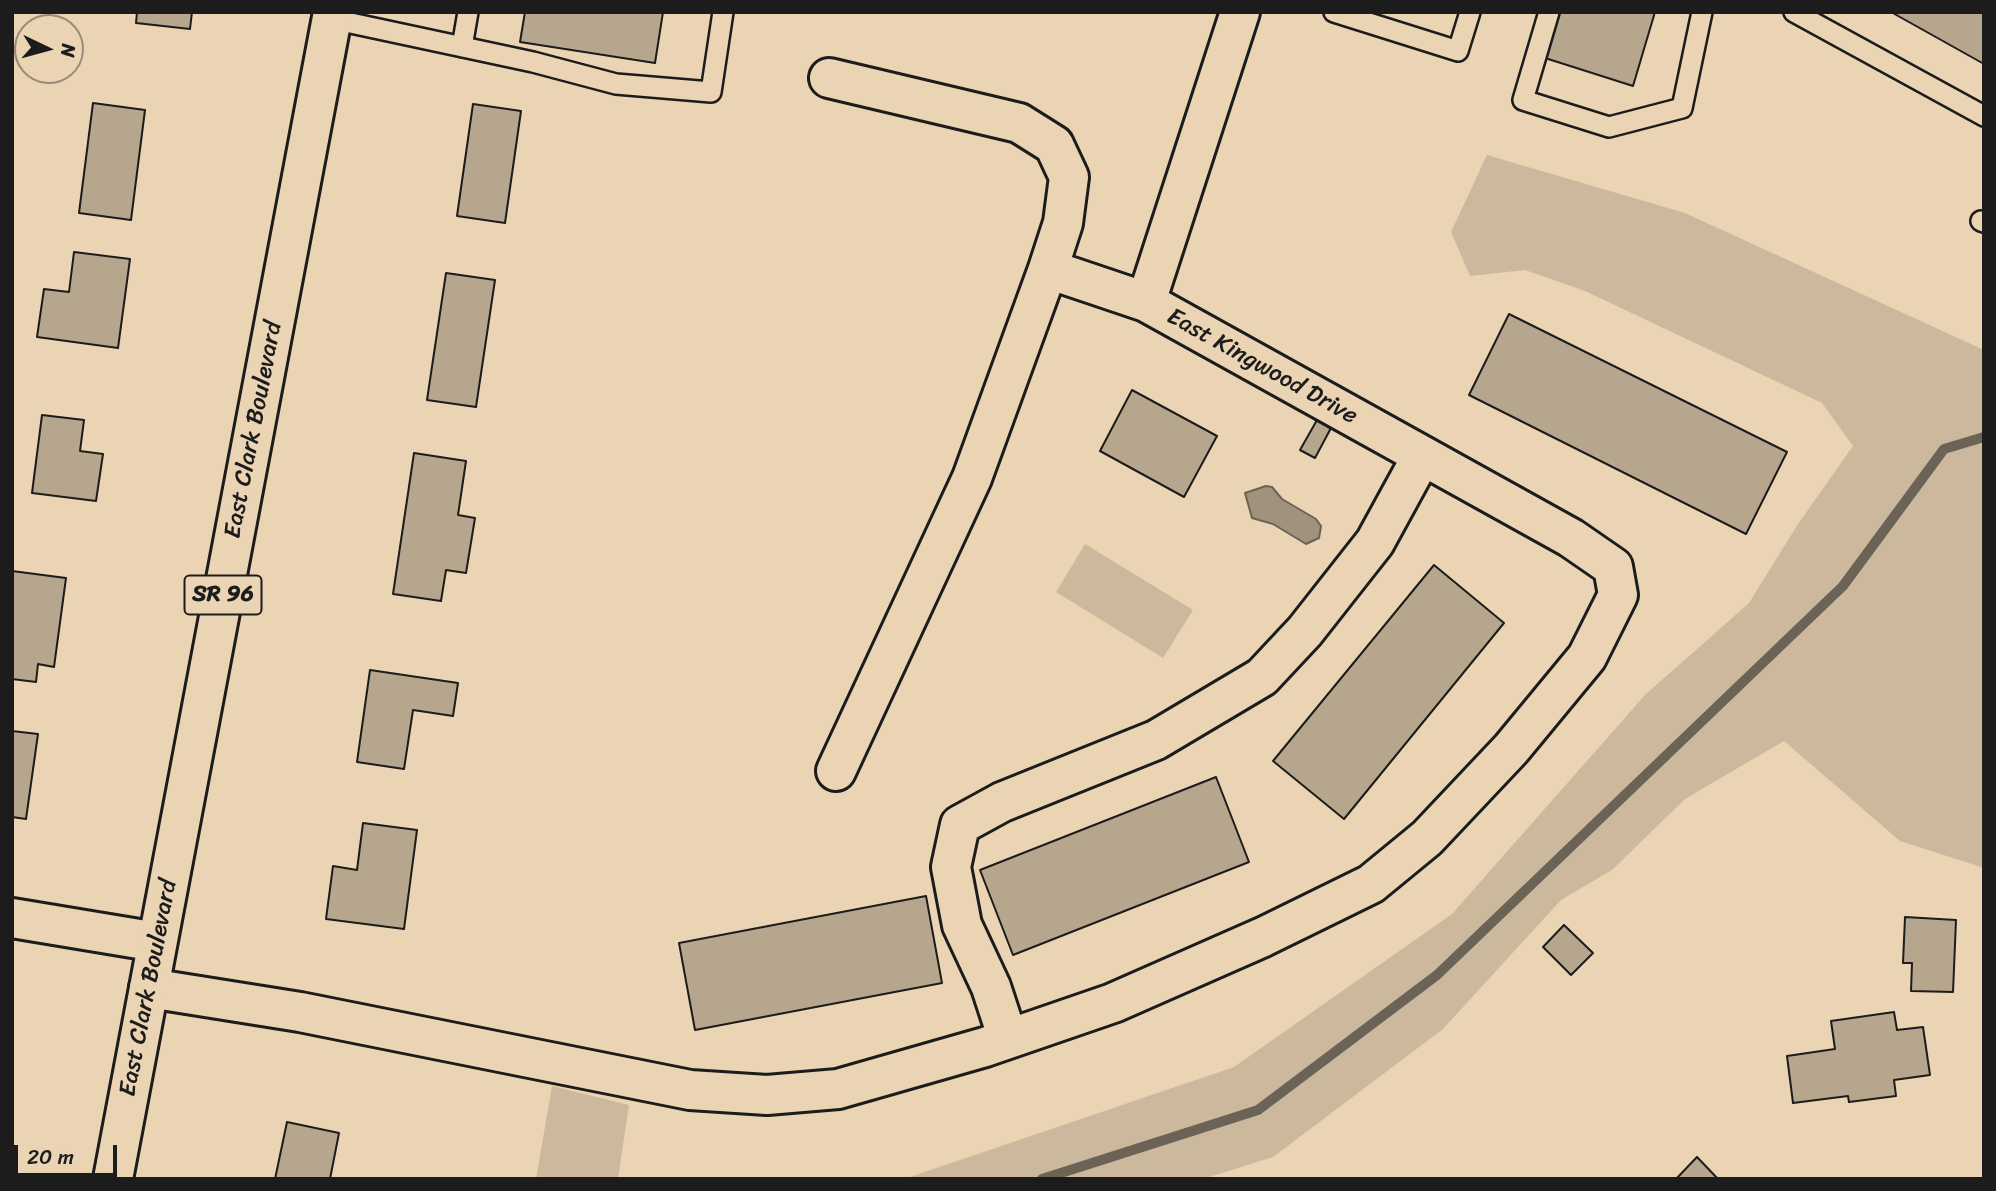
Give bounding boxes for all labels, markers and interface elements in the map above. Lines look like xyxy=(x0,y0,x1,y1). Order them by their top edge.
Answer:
north arrow xyxy=(14,14,84,84)
text: N xyxy=(51,43,85,59)
street label: East Kingwood Drive xyxy=(1162,303,1362,431)
street label: East Clark Boulevard xyxy=(219,319,289,541)
road number: SR 96 xyxy=(184,576,262,614)
street label: East Clark Boulevard xyxy=(114,877,184,1099)
scale bar xyxy=(18,1132,121,1176)
text: 20 m xyxy=(27,1138,74,1176)

